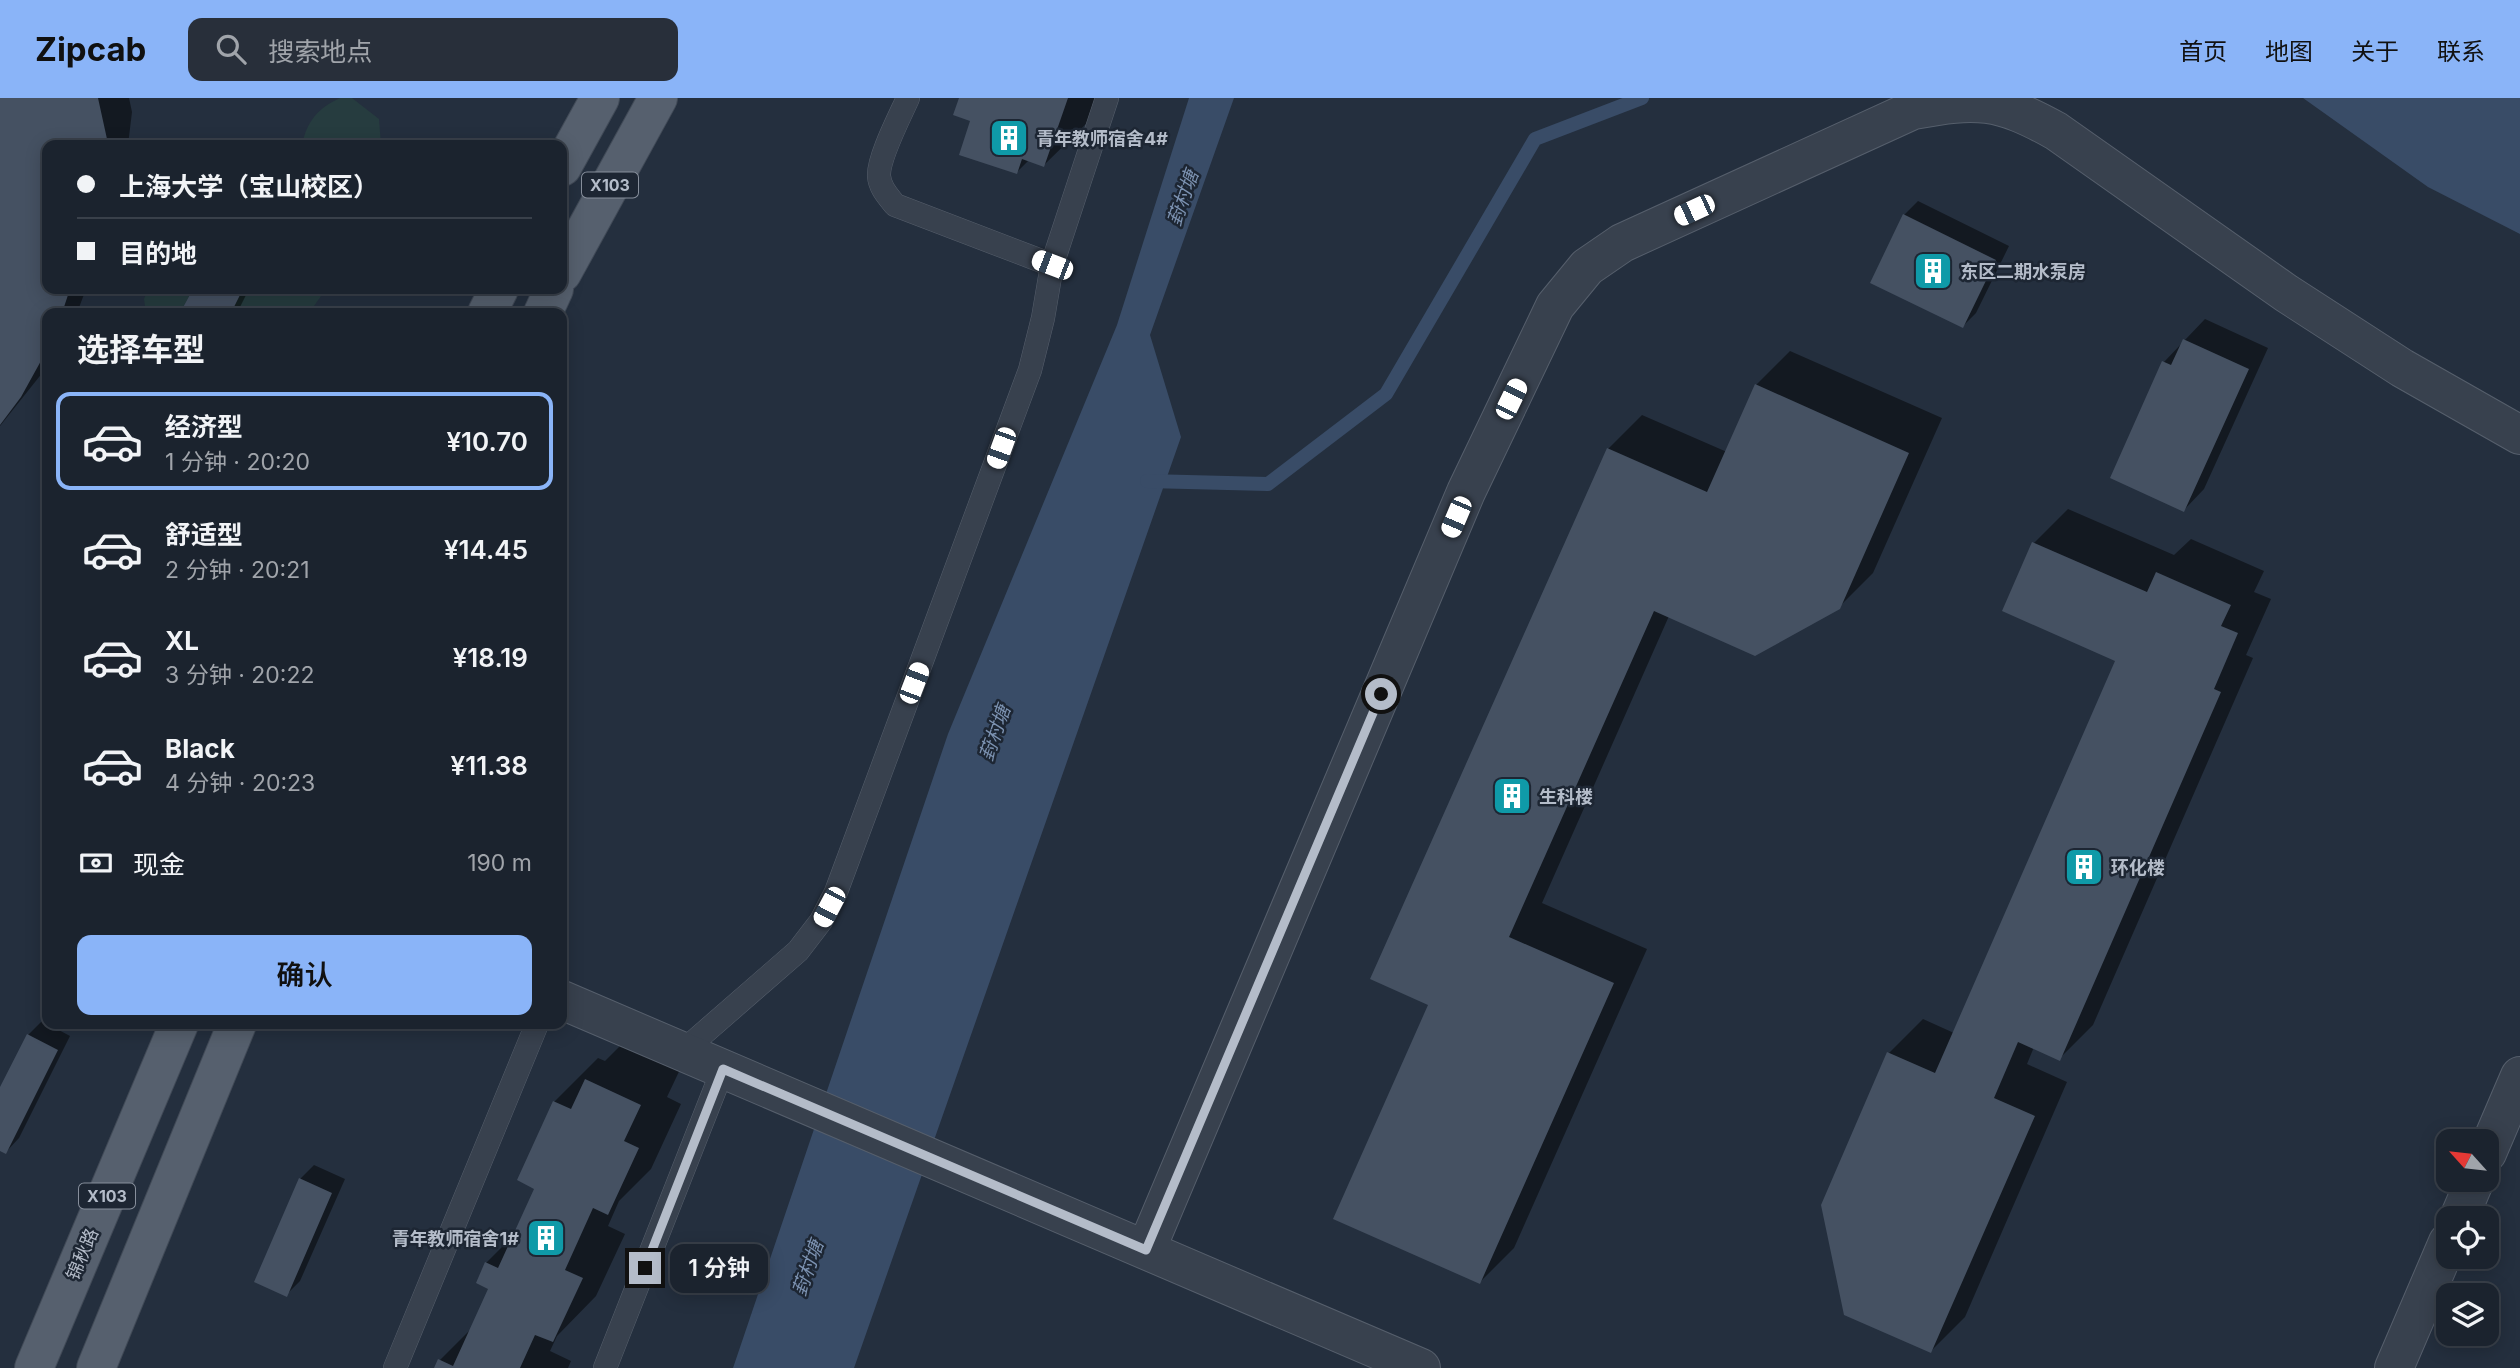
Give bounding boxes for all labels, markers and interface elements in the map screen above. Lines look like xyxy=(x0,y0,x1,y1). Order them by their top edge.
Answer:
search box xyxy=(188,18,678,81)
text: Zipcab xyxy=(35,29,146,69)
icon: search xyxy=(212,30,250,68)
text: 搜索地点 xyxy=(268,36,372,67)
text: 首页 xyxy=(2179,37,2227,66)
text: 地图 xyxy=(2265,37,2313,66)
text: 关于 xyxy=(2351,37,2399,66)
text: 联系 xyxy=(2437,37,2485,66)
building icon: 青年教师宿舍4# xyxy=(988,117,1030,159)
place label: 青年教师宿舍4# xyxy=(1036,128,1168,149)
water label: 葑村塘 xyxy=(1163,164,1204,229)
text: 上海大学（宝山校区） xyxy=(119,171,379,202)
road number: X103 xyxy=(582,172,638,198)
car xyxy=(1671,192,1718,228)
text: 目的地 xyxy=(119,238,197,269)
car xyxy=(1029,248,1076,282)
building icon: 东区二期水泵房 xyxy=(1912,250,1954,292)
place label: 东区二期水泵房 xyxy=(1960,261,2086,282)
text: 选择车型 xyxy=(77,330,205,369)
car xyxy=(1493,376,1530,422)
icon: car xyxy=(81,410,144,473)
text: 经济型 xyxy=(165,411,243,442)
car xyxy=(984,425,1019,471)
text: ¥10.70 xyxy=(446,426,528,457)
text: 1 分钟 · 20:20 xyxy=(165,448,310,476)
car xyxy=(1439,494,1474,540)
icon: car xyxy=(81,518,144,581)
text: 舒适型 xyxy=(165,519,243,550)
text: ¥14.45 xyxy=(444,534,528,565)
text: 2 分钟 · 20:21 xyxy=(165,556,310,584)
text: XL xyxy=(165,625,199,656)
icon: car xyxy=(81,626,144,689)
text: ¥18.19 xyxy=(453,642,528,673)
car xyxy=(897,660,932,706)
text: 3 分钟 · 20:22 xyxy=(165,661,314,689)
route start xyxy=(1365,678,1397,710)
water label: 葑村塘 xyxy=(975,699,1016,764)
text: Black xyxy=(165,733,235,764)
icon: car xyxy=(81,734,144,797)
text: ¥11.38 xyxy=(451,750,528,781)
text: 4 分钟 · 20:23 xyxy=(165,769,315,797)
building icon: 生科楼 xyxy=(1491,775,1533,817)
place label: 生科楼 xyxy=(1539,786,1593,807)
icon: cash xyxy=(77,844,115,882)
building icon: 环化楼 xyxy=(2063,846,2105,888)
text: 现金 xyxy=(133,849,185,880)
text: 190 m xyxy=(467,849,532,877)
place label: 环化楼 xyxy=(2111,857,2165,878)
car xyxy=(810,884,849,930)
button: 确认 xyxy=(77,935,532,1015)
north arrow xyxy=(2436,1129,2499,1192)
map controls xyxy=(2436,1129,2499,1346)
road number: X103 xyxy=(79,1184,135,1208)
button: locate xyxy=(2436,1206,2499,1269)
building icon: 青年教师宿舍1# xyxy=(525,1217,567,1259)
street label: 锦秋路 xyxy=(62,1225,102,1283)
place label: 青年教师宿舍1# xyxy=(392,1228,519,1249)
water label: 葑村塘 xyxy=(788,1234,829,1299)
callout: 1 分钟 xyxy=(670,1244,768,1292)
route end xyxy=(629,1252,661,1284)
text: 1 分钟 xyxy=(688,1254,750,1282)
button: layers xyxy=(2436,1283,2499,1346)

